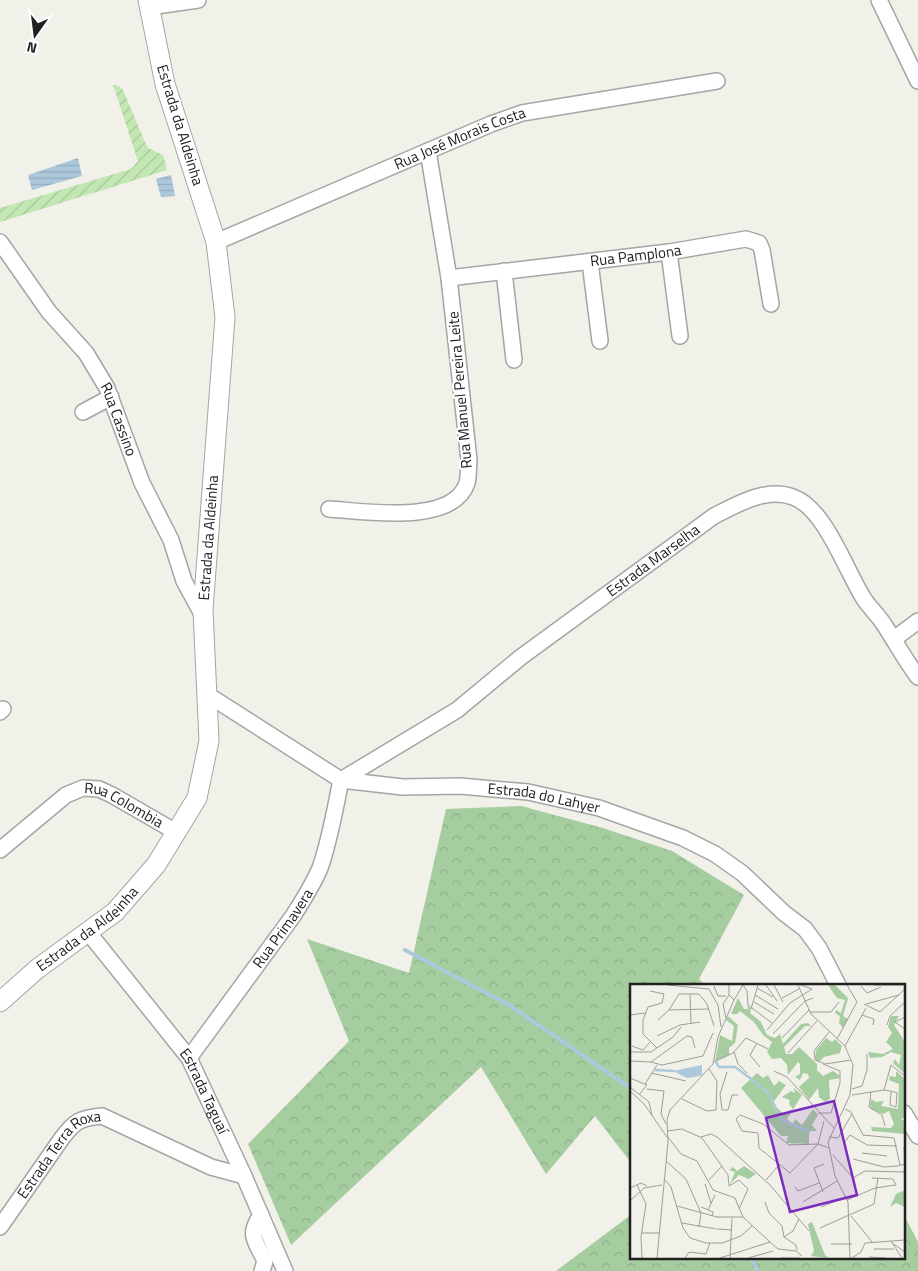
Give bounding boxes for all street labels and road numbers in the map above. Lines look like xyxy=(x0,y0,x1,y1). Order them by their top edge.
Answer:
street label: Estrada da Aldeinha xyxy=(151,61,210,189)
street label: Rua José Morais Costa xyxy=(390,100,529,175)
street label: Rua Pamplona xyxy=(589,238,683,272)
street label: Rua Manuel Pereira Leite xyxy=(441,311,478,470)
street label: Rua Cassino xyxy=(95,378,143,459)
street label: Estrada da Aldeinha xyxy=(192,474,224,601)
street label: Estrada Marselha xyxy=(601,518,705,602)
street label: Rua Colombia xyxy=(84,776,168,834)
street label: Estrada do Lahyer xyxy=(487,776,602,819)
street label: Estrada da Aldeinha xyxy=(31,881,144,977)
street label: Rua Primavera xyxy=(246,884,319,973)
street label: Estrada Taguaí xyxy=(174,1043,236,1139)
street label: Estrada Terra Roxa xyxy=(11,1104,103,1203)

